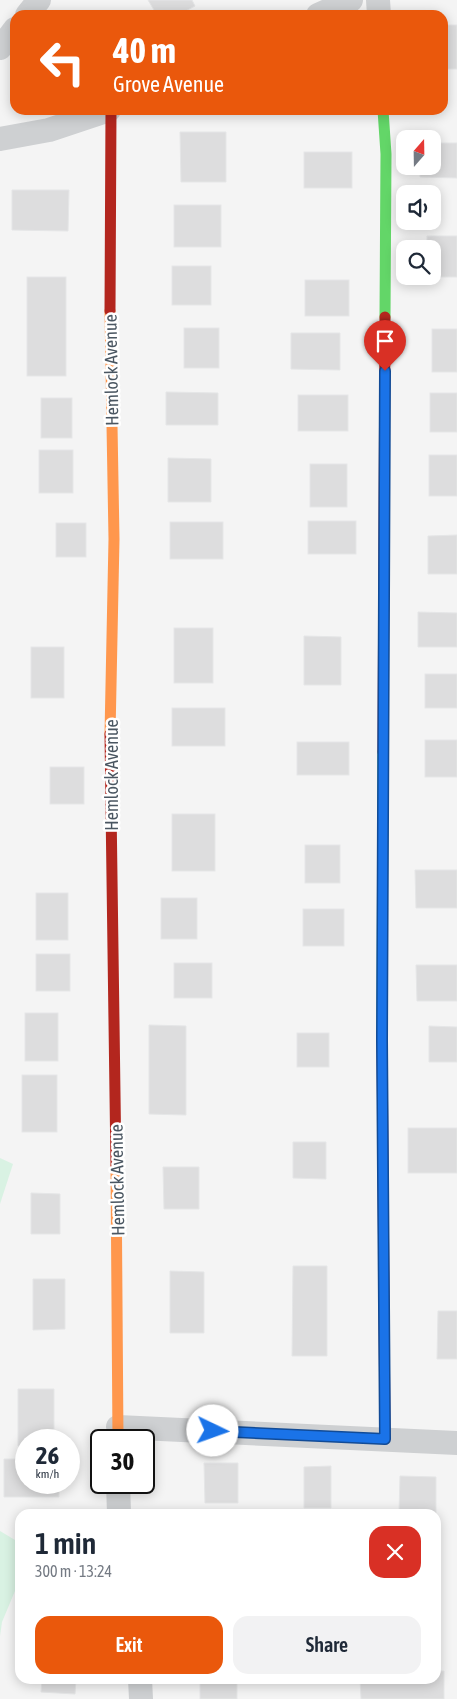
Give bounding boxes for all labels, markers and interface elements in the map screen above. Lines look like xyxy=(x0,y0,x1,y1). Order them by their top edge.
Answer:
icon: left xyxy=(30,30,95,95)
text: 40 m xyxy=(113,30,176,70)
text: Grove Avenue xyxy=(113,71,224,97)
north arrow xyxy=(396,130,441,175)
map controls xyxy=(396,130,441,285)
button: sound xyxy=(396,185,441,230)
button: search xyxy=(396,240,441,285)
street label: Hemlock Avenue xyxy=(100,314,122,426)
pin xyxy=(364,320,406,371)
icon: arrive xyxy=(371,327,399,355)
street label: Hemlock Avenue xyxy=(101,719,122,831)
street label: Hemlock Avenue xyxy=(106,1124,128,1236)
position arrow xyxy=(186,1404,238,1456)
speed limit sign: 30 xyxy=(90,1429,155,1494)
text: 26 xyxy=(36,1441,59,1469)
text: km/h xyxy=(36,1467,59,1481)
text: 1 min xyxy=(35,1526,96,1560)
button: close xyxy=(369,1526,421,1578)
text: 300 m · 13:24 xyxy=(35,1562,112,1580)
button: Exit xyxy=(35,1616,223,1674)
button: Share xyxy=(233,1616,421,1674)

